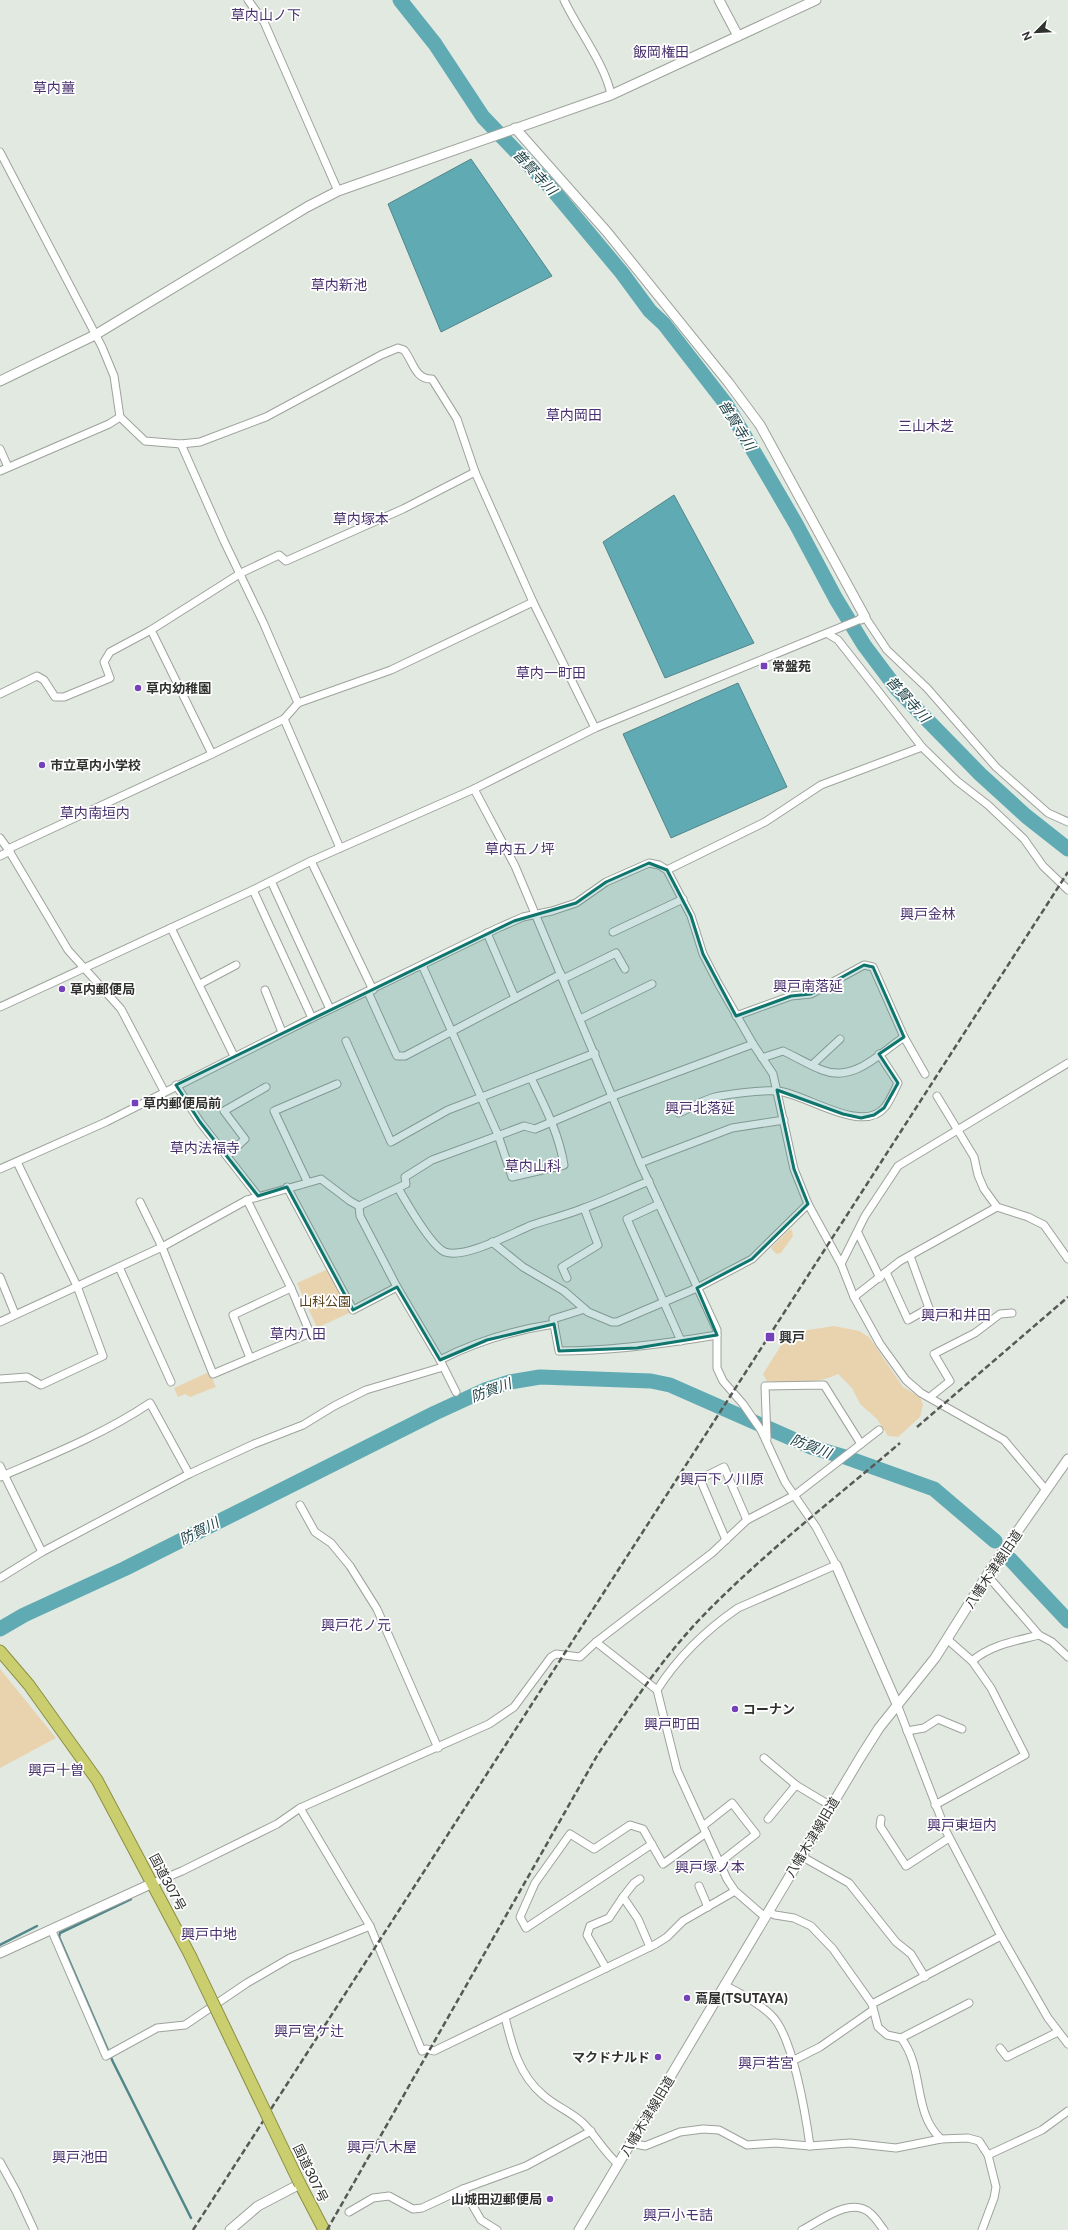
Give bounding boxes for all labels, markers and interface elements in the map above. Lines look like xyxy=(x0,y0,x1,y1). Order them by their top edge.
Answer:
district label: 草内山ノ下 xyxy=(231,7,301,23)
north arrow xyxy=(1016,12,1056,52)
text: N xyxy=(1020,30,1034,42)
district label: 飯岡権田 xyxy=(633,44,689,60)
district label: 草内薑 xyxy=(33,80,75,96)
water label: 普賢寺川 xyxy=(510,146,561,199)
district label: 草内新池 xyxy=(311,277,367,293)
water label: 普賢寺川 xyxy=(715,397,760,455)
district label: 草内岡田 xyxy=(546,407,602,423)
district label: 三山木芝 xyxy=(898,418,954,434)
district label: 草内塚本 xyxy=(333,511,389,527)
place label: 常盤苑 xyxy=(772,659,811,674)
marker: 常盤苑 xyxy=(759,661,769,671)
district label: 草内一町田 xyxy=(516,665,586,681)
water label: 普賢寺川 xyxy=(883,673,934,727)
place label: 草内幼稚園 xyxy=(146,681,211,696)
marker: 草内幼稚園 xyxy=(133,683,143,693)
place label: 市立草内小学校 xyxy=(50,758,141,773)
marker: 市立草内小学校 xyxy=(37,760,47,770)
district label: 草内南垣内 xyxy=(60,805,130,821)
district label: 草内五ノ坪 xyxy=(485,841,555,857)
district label: 興戸金林 xyxy=(900,906,956,922)
district label: 興戸南落延 xyxy=(773,978,843,994)
place label: 草内郵便局 xyxy=(70,982,135,997)
marker: 草内郵便局 xyxy=(57,984,67,994)
place label: 草内郵便局前 xyxy=(143,1096,221,1111)
marker: 草内郵便局前 xyxy=(130,1098,140,1108)
district label: 興戸北落延 xyxy=(665,1100,735,1116)
district label: 草内法福寺 xyxy=(170,1140,240,1156)
district label: 草内山科 xyxy=(505,1158,561,1174)
park label: 山科公園 xyxy=(299,1294,351,1309)
district label: 興戸和井田 xyxy=(921,1307,991,1323)
district label: 草内八田 xyxy=(270,1326,326,1342)
place label: 興戸 xyxy=(779,1330,805,1345)
marker: 興戸 xyxy=(764,1331,776,1343)
water label: 防賀川 xyxy=(469,1375,515,1405)
water label: 防賀川 xyxy=(789,1431,835,1462)
district label: 興戸下ノ川原 xyxy=(680,1471,764,1487)
water label: 防賀川 xyxy=(177,1513,223,1548)
street label: 八幡木津線旧道 xyxy=(962,1527,1025,1611)
district label: 興戸花ノ元 xyxy=(321,1617,391,1633)
place label: コーナン xyxy=(743,1702,795,1717)
marker: コーナン xyxy=(730,1704,740,1714)
district label: 興戸町田 xyxy=(644,1716,700,1732)
district label: 興戸十曽 xyxy=(28,1762,84,1778)
street label: 八幡木津線旧道 xyxy=(783,1794,842,1880)
district label: 興戸東垣内 xyxy=(927,1817,997,1833)
street label: 国道307号 xyxy=(146,1851,189,1913)
district label: 興戸塚ノ本 xyxy=(675,1859,745,1875)
district label: 興戸中地 xyxy=(181,1926,237,1942)
place label: 蔦屋(TSUTAYA) xyxy=(695,1991,788,2006)
marker: 蔦屋(TSUTAYA) xyxy=(682,1993,692,2003)
district label: 興戸宮ケ辻 xyxy=(274,2023,344,2039)
place label: マクドナルド xyxy=(572,2050,650,2065)
marker: マクドナルド xyxy=(653,2052,663,2062)
district label: 興戸若宮 xyxy=(738,2055,794,2071)
street label: 八幡木津線旧道 xyxy=(618,2073,677,2159)
district label: 興戸八木屋 xyxy=(347,2139,417,2155)
street label: 国道307号 xyxy=(290,2142,331,2205)
district label: 興戸池田 xyxy=(52,2149,108,2165)
place label: 山城田辺郵便局 xyxy=(451,2192,542,2207)
marker: 山城田辺郵便局 xyxy=(545,2194,555,2204)
district label: 興戸小モ詰 xyxy=(643,2207,713,2223)

